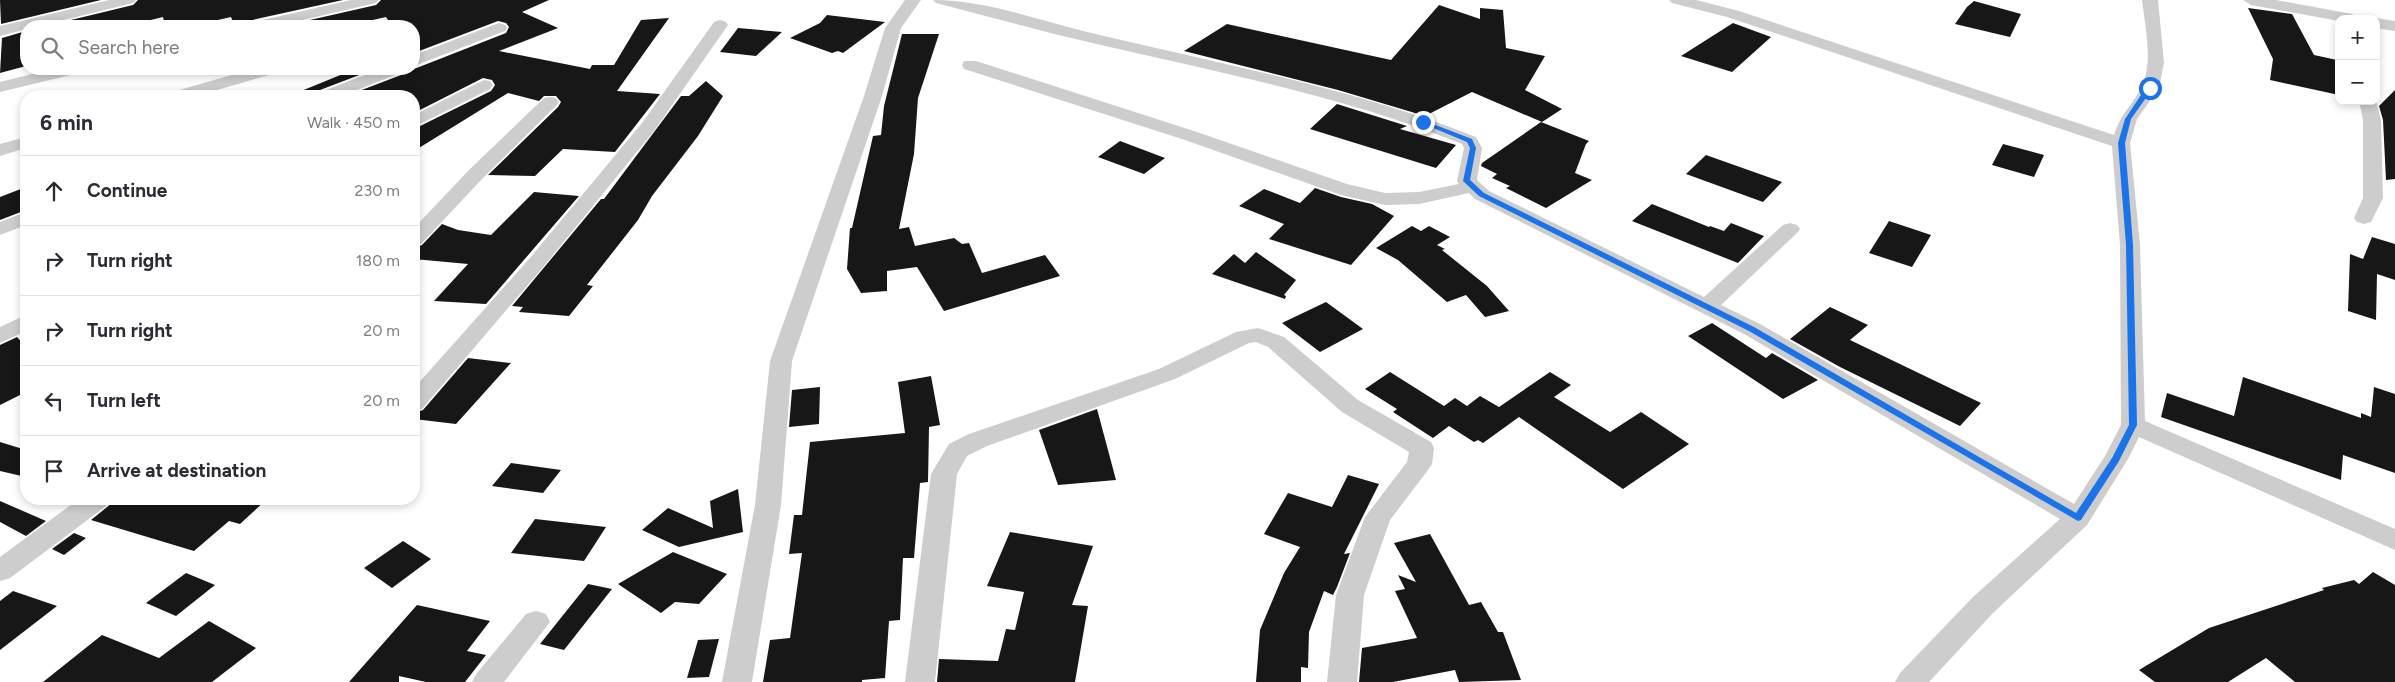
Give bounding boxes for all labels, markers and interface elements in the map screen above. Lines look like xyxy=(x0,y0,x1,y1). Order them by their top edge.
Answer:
map controls xyxy=(2335,15,2380,105)
button: + xyxy=(2335,15,2380,60)
search box xyxy=(20,20,420,75)
icon: search xyxy=(38,34,66,62)
text: Search here xyxy=(78,36,180,59)
button: − xyxy=(2335,60,2380,105)
route start xyxy=(2139,77,2162,100)
text: 6 min xyxy=(40,110,93,135)
route end xyxy=(1412,111,1435,134)
text: Walk · 450 m xyxy=(307,113,400,132)
icon: ahead xyxy=(40,177,68,205)
text: Continue xyxy=(87,179,167,202)
text: 230 m xyxy=(355,181,400,200)
icon: right xyxy=(40,247,68,275)
text: Turn right xyxy=(87,249,173,272)
text: 180 m xyxy=(356,251,400,270)
icon: right xyxy=(40,317,68,345)
text: Turn right xyxy=(87,319,173,342)
text: 20 m xyxy=(363,321,400,340)
icon: left xyxy=(40,387,68,415)
text: Turn left xyxy=(87,389,161,412)
text: 20 m xyxy=(363,391,400,410)
icon: arrive xyxy=(40,457,68,485)
text: Arrive at destination xyxy=(87,459,266,482)

